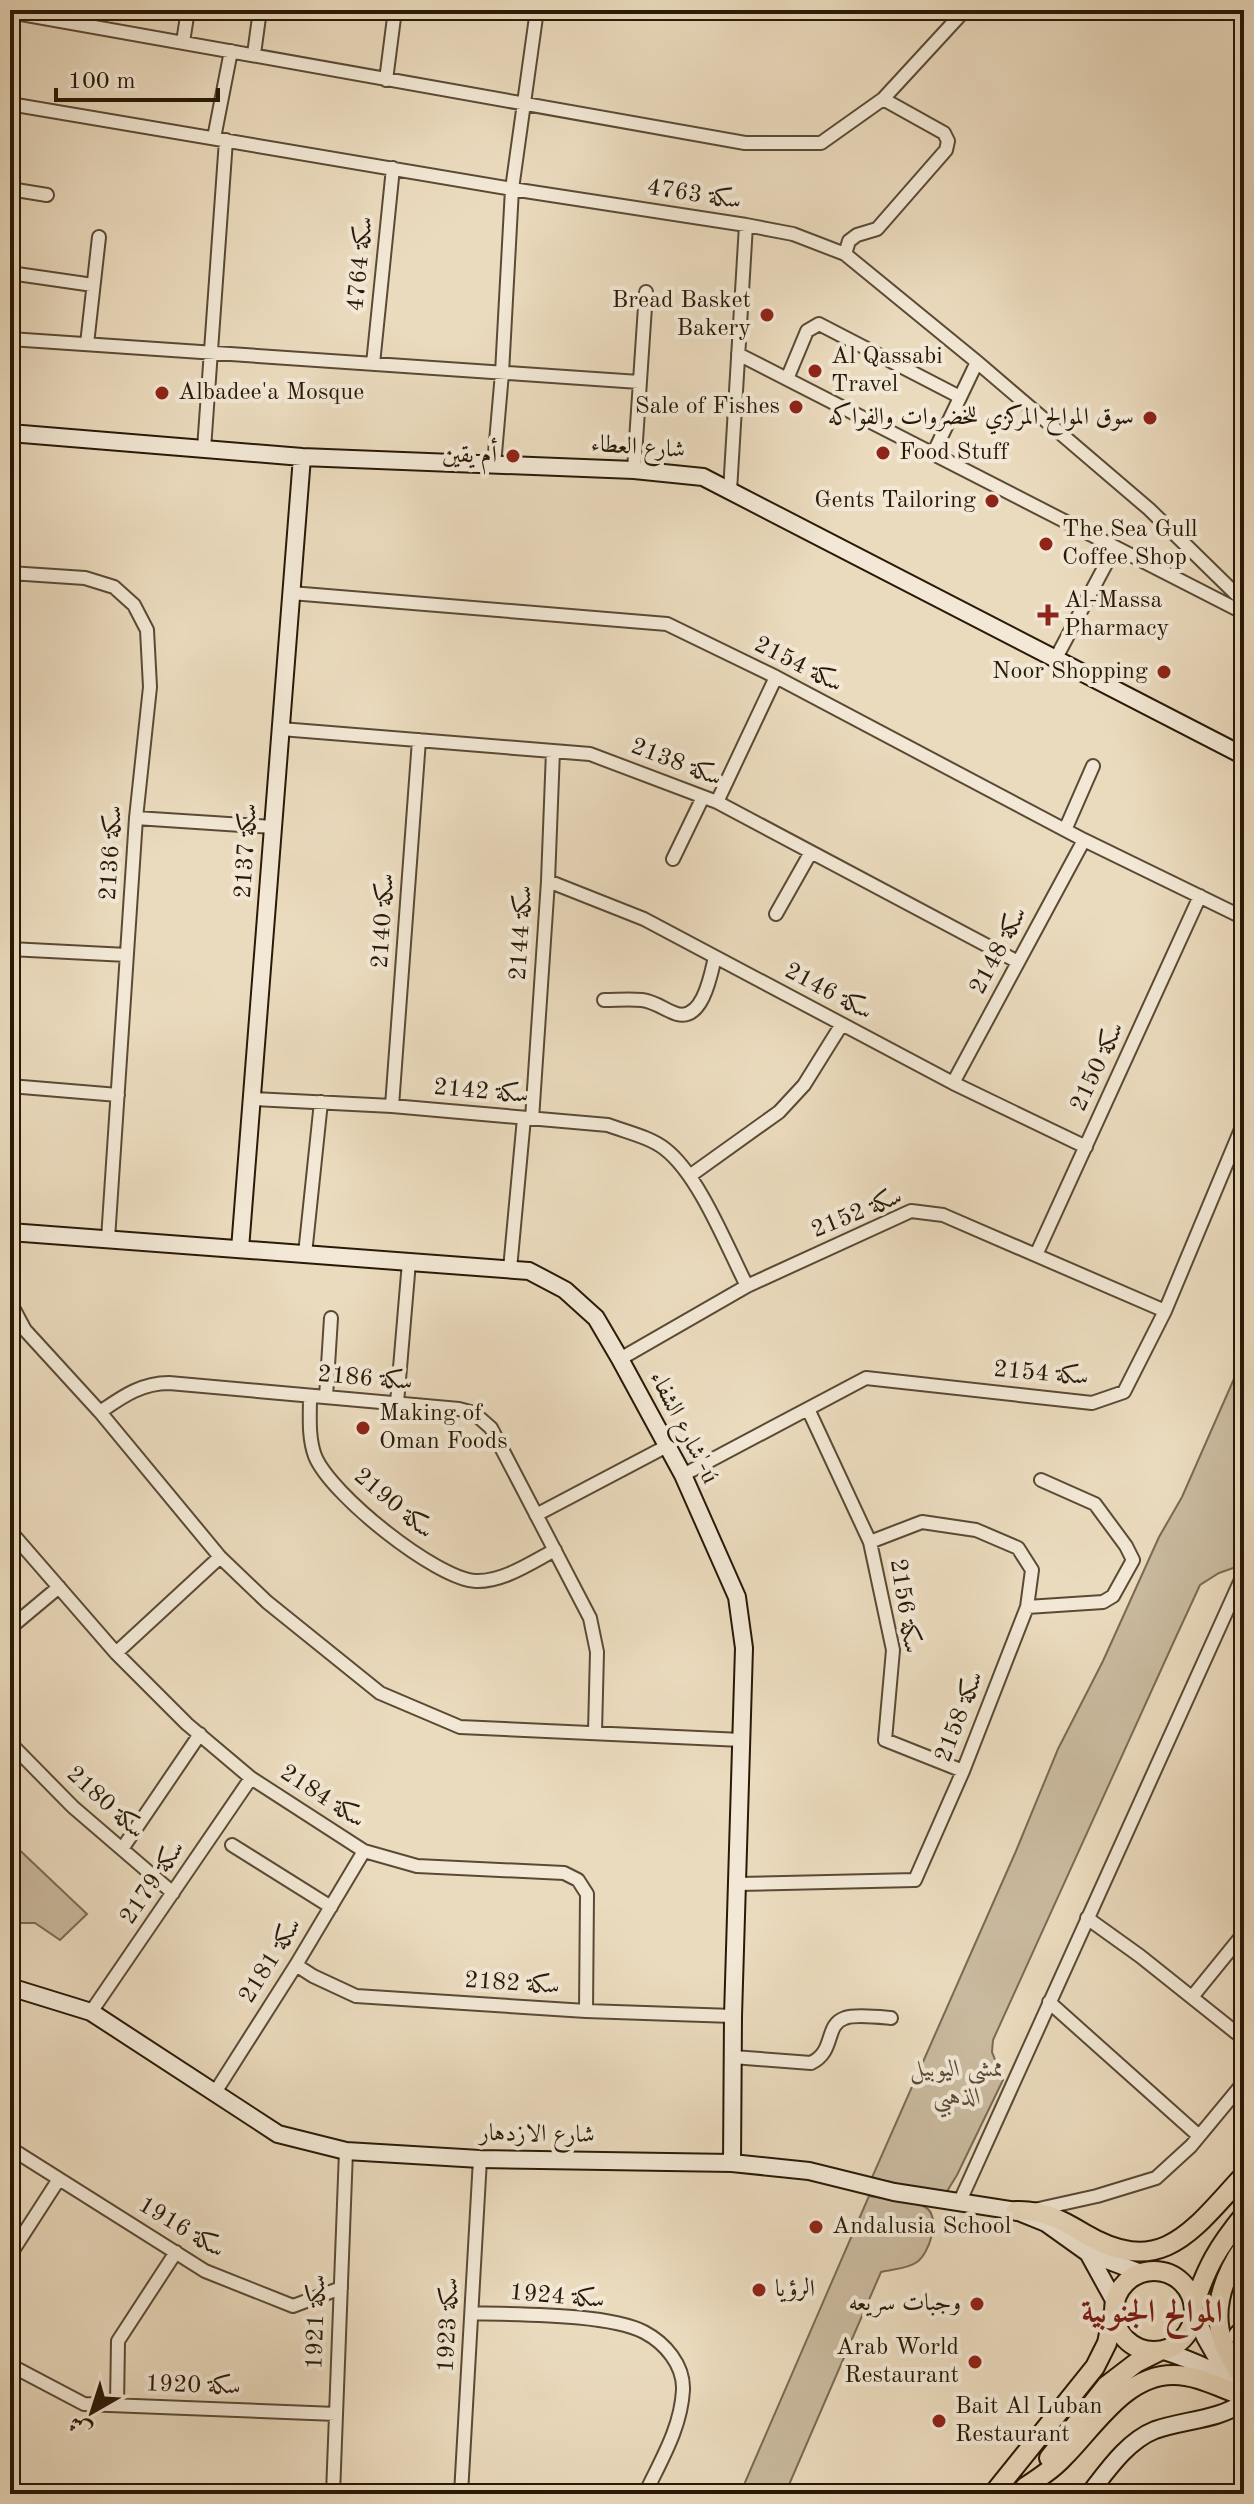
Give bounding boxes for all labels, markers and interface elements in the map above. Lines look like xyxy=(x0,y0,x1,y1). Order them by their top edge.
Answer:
scale bar xyxy=(56,52,218,102)
text: 100 m xyxy=(68,70,136,94)
street label: سكة 4763 xyxy=(645,174,743,214)
street label: سكة 4764 xyxy=(342,215,378,313)
place label: Bread Basket Bakery xyxy=(612,289,751,341)
marker: Bread Basket Bakery xyxy=(758,306,776,324)
place label: Al Qassabi Travel xyxy=(831,345,943,397)
marker: Al Qassabi Travel xyxy=(806,362,824,380)
place label: Albadee'a Mosque xyxy=(178,381,364,405)
marker: Albadee'a Mosque xyxy=(153,384,171,402)
place label: Sale of Fishes xyxy=(635,395,780,419)
marker: Sale of Fishes xyxy=(787,398,805,416)
place label: سوق الموالح المركزي للخضروات والفواكه xyxy=(828,401,1134,436)
marker: سوق الموالح المركزي للخضروات والفواكه xyxy=(1141,409,1159,427)
street label: شارع العطاء xyxy=(590,433,686,469)
place label: أم يقين xyxy=(442,437,497,475)
place label: Food Stuff xyxy=(899,441,1010,465)
marker: Food Stuff xyxy=(874,444,892,462)
marker: أم يقين xyxy=(504,447,522,465)
place label: Gents Tailoring xyxy=(814,489,976,513)
marker: Gents Tailoring xyxy=(983,492,1001,510)
place label: The Sea Gull Coffee Shop xyxy=(1062,518,1198,570)
marker: The Sea Gull Coffee Shop xyxy=(1037,535,1055,553)
place label: Al-Massa Pharmacy xyxy=(1064,589,1169,641)
marker: Al-Massa Pharmacy xyxy=(1039,606,1057,624)
street label: سكة 2154 xyxy=(750,631,847,697)
place label: Noor Shopping xyxy=(992,660,1148,684)
marker: Noor Shopping xyxy=(1155,663,1173,681)
street label: سكة 2138 xyxy=(627,733,725,791)
street label: سكة 2137 xyxy=(230,803,262,899)
street label: سكة 2136 xyxy=(95,805,127,901)
street label: سكة 2140 xyxy=(367,873,399,969)
street label: سكة 2144 xyxy=(505,885,537,981)
street label: سكة 2148 xyxy=(964,902,1032,999)
street label: سكة 2146 xyxy=(780,957,877,1025)
street label: سكة 2150 xyxy=(1065,1018,1129,1115)
street label: سكة 2142 xyxy=(433,1074,530,1108)
street label: سكة 2152 xyxy=(808,1183,906,1243)
street label: سكة 2154 xyxy=(993,1356,1090,1390)
street label: سكة 2186 xyxy=(317,1361,414,1395)
street label: شارع الشفاء'-ú xyxy=(639,1368,722,1491)
place label: Making of Oman Foods xyxy=(379,1402,508,1454)
marker: Making of Oman Foods xyxy=(354,1419,372,1437)
street label: سكة 2190 xyxy=(349,1463,438,1544)
street label: سكة 2156 xyxy=(885,1557,925,1655)
street label: سكة 2158 xyxy=(930,1668,988,1766)
street label: سكة 2184 xyxy=(276,1759,370,1833)
street label: سكة 2180 xyxy=(62,1761,150,1844)
street label: سكة 2179 xyxy=(115,1836,190,1929)
street label: سكة 2181 xyxy=(234,1913,306,2008)
street label: سكة 2182 xyxy=(464,1967,560,1999)
park label: ممشى اليوبيل الذهبي xyxy=(909,2058,1005,2118)
street label: شارع الازدهار xyxy=(477,2122,595,2154)
street label: سكة 1916 xyxy=(134,2191,229,2263)
place label: Andalusia School xyxy=(832,2215,1011,2239)
marker: Andalusia School xyxy=(807,2218,825,2236)
street label: سكة 1921 xyxy=(301,2274,331,2370)
street label: سكة 1923 xyxy=(433,2277,463,2373)
place label: الرؤيا xyxy=(775,2277,815,2303)
street label: سكة 1924 xyxy=(509,2279,606,2313)
marker: الرؤيا xyxy=(750,2281,768,2299)
place label: وجبات سريعه xyxy=(848,2292,961,2318)
marker: وجبات سريعه xyxy=(968,2295,986,2313)
district label: الموالح الجنوبية xyxy=(1081,2298,1223,2339)
place label: Arab World Restaurant xyxy=(836,2336,959,2388)
marker: Arab World Restaurant xyxy=(966,2353,984,2371)
street label: سكة 1920 xyxy=(145,2370,241,2400)
north arrow xyxy=(52,2372,132,2452)
place label: Bait Al Luban Restaurant xyxy=(955,2395,1103,2447)
text: ش xyxy=(65,2411,96,2441)
marker: Bait Al Luban Restaurant xyxy=(930,2412,948,2430)

